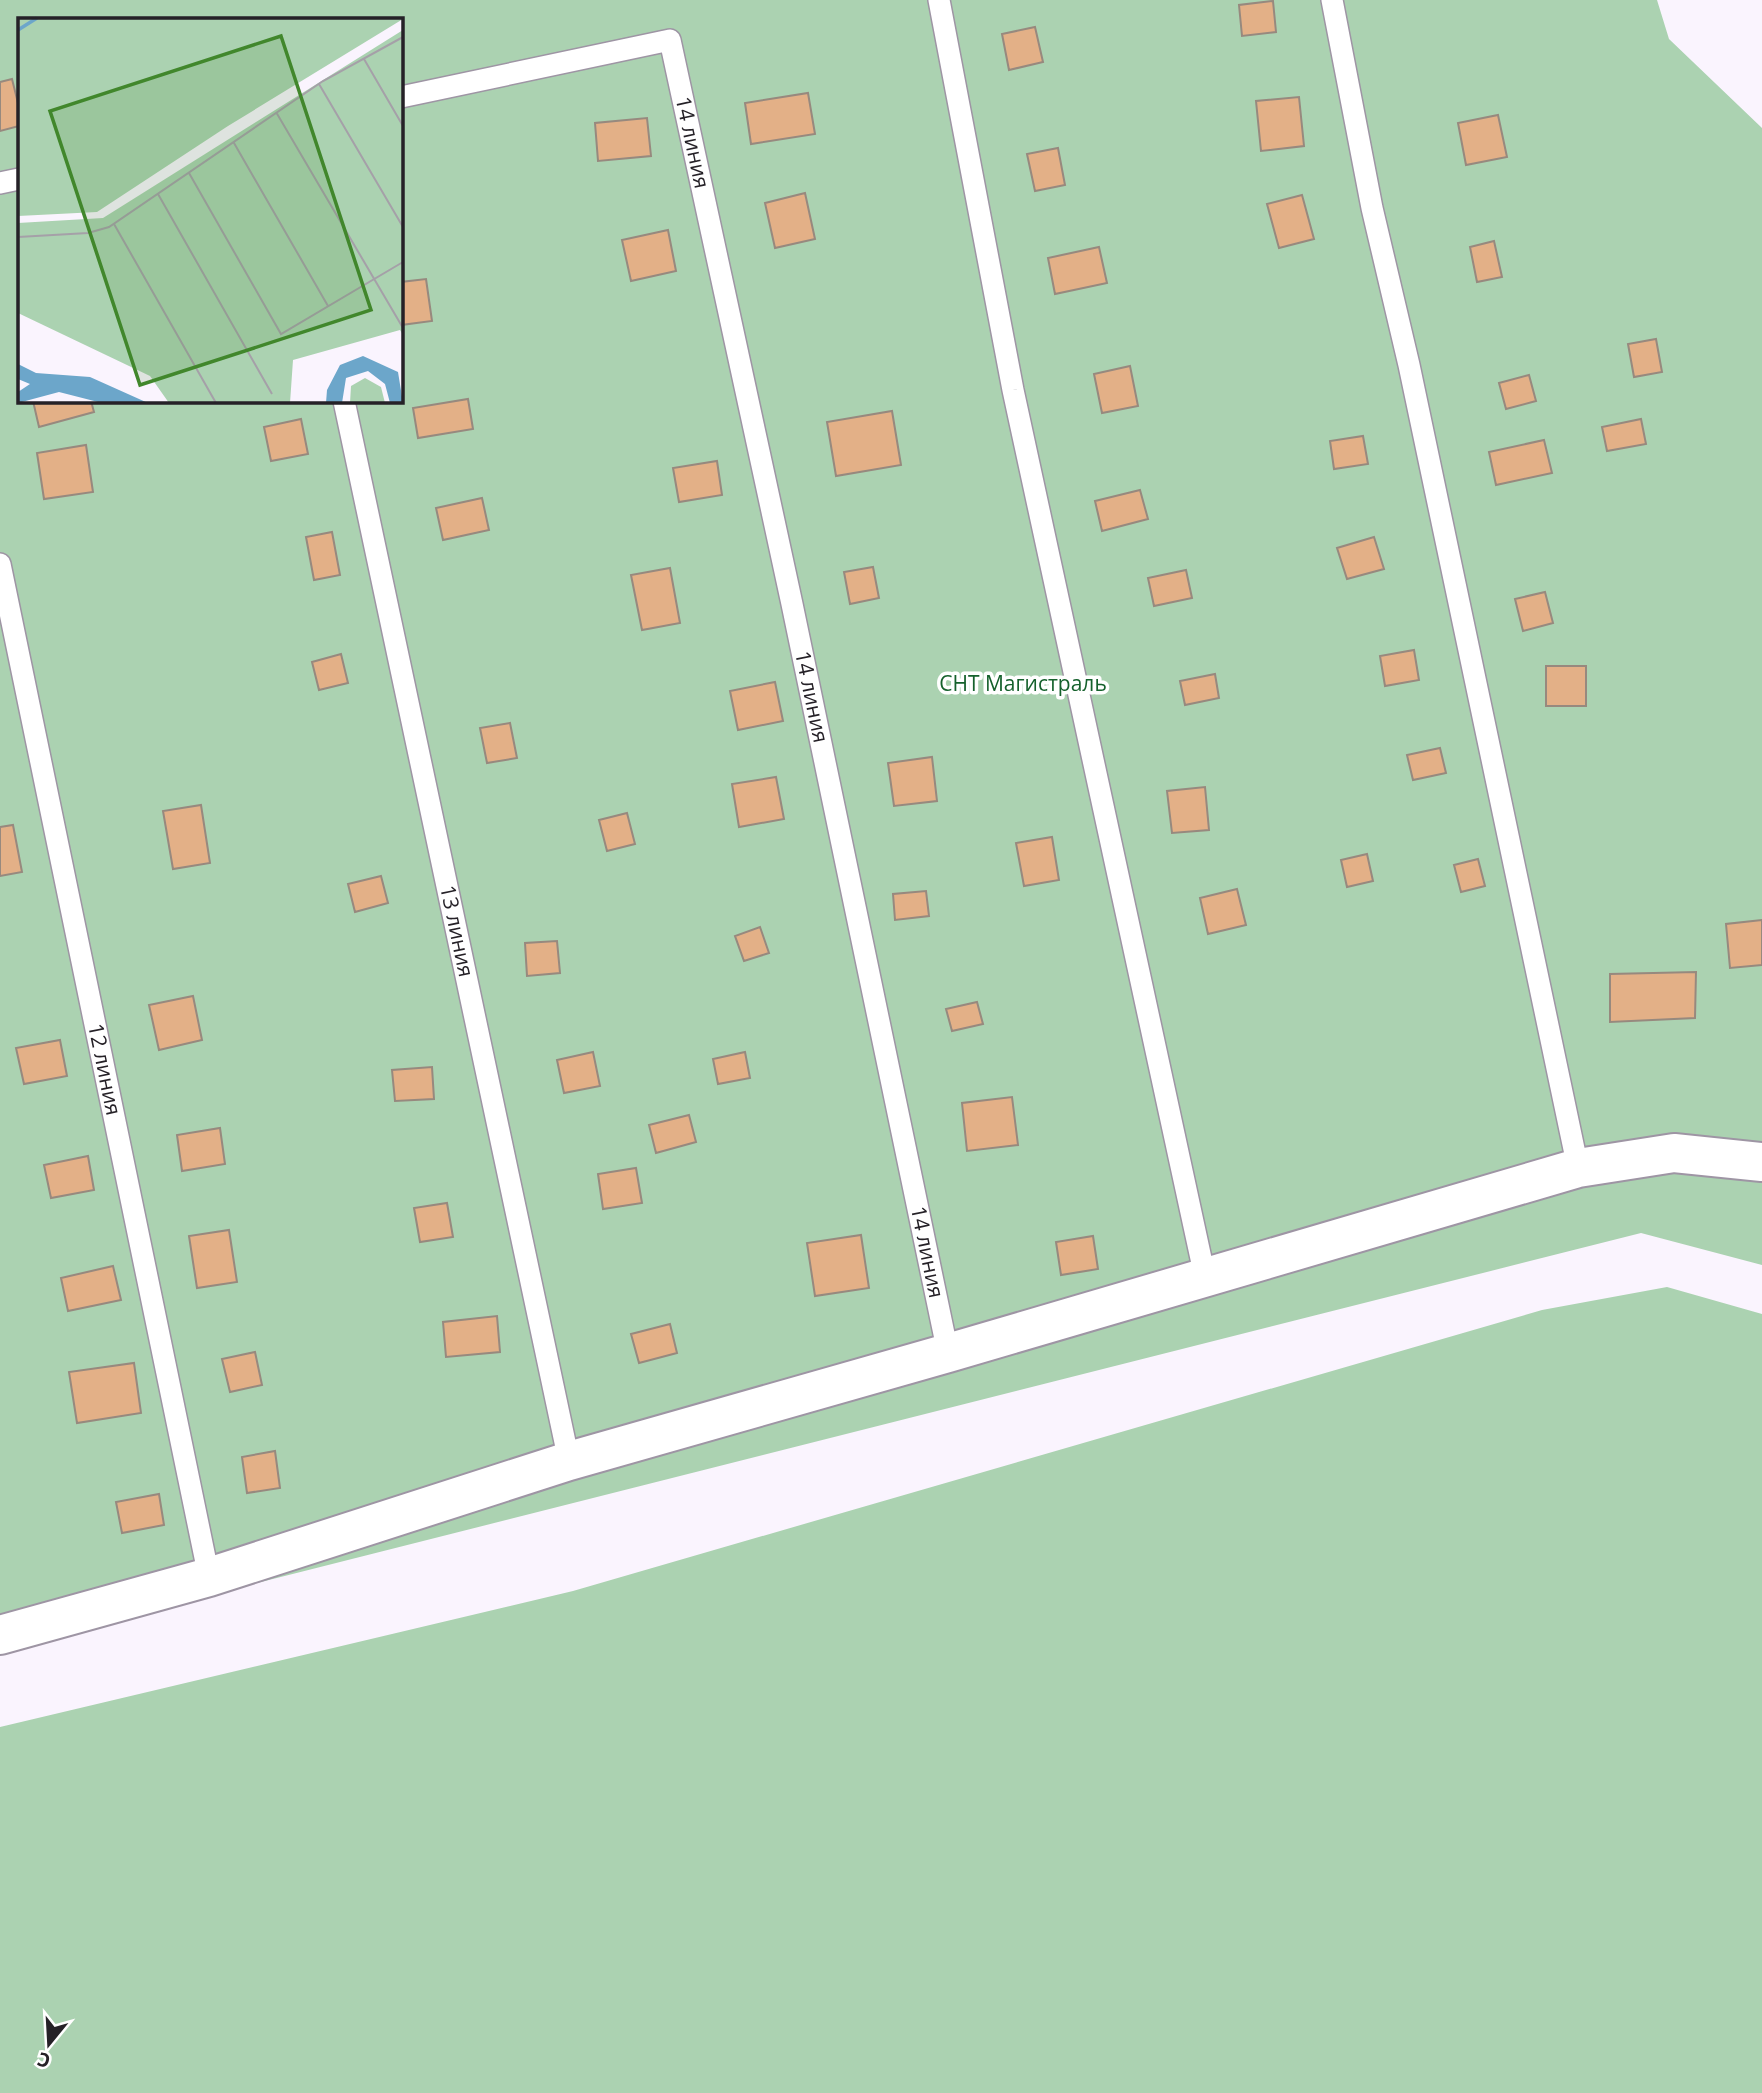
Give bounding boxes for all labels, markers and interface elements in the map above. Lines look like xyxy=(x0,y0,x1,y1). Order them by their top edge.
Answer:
inset map xyxy=(18,18,402,402)
street label: 14 линия xyxy=(670,94,717,191)
street label: 14 линия xyxy=(789,648,836,745)
park label: СНТ Магистраль xyxy=(939,669,1107,697)
street label: 13 линия xyxy=(434,882,481,979)
street label: 12 линия xyxy=(82,1021,128,1118)
street label: 14 линия xyxy=(905,1203,951,1300)
north arrow xyxy=(14,2009,84,2079)
text: С xyxy=(34,2046,54,2074)

